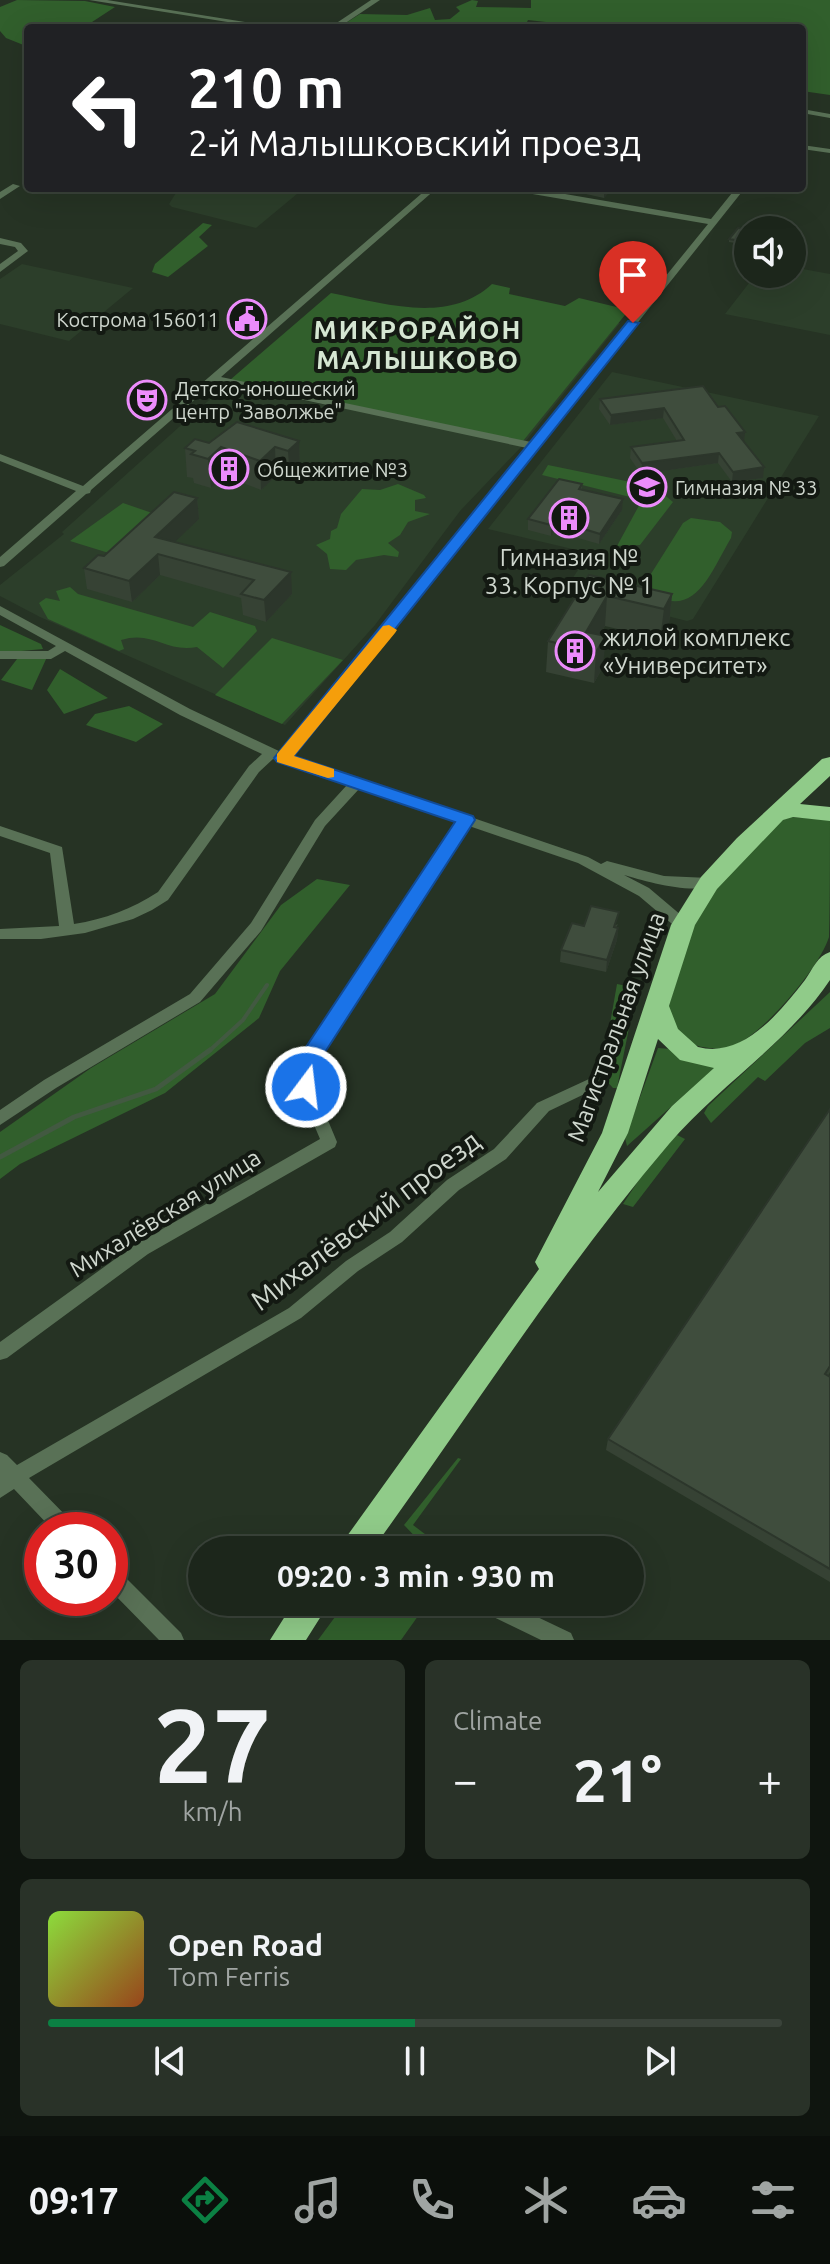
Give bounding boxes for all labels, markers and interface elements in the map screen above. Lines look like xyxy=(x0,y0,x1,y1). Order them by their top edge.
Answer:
icon: left xyxy=(56,56,160,160)
text: 210 m xyxy=(188,56,344,119)
text: 2-й Малышковский проезд xyxy=(188,122,641,163)
map controls xyxy=(734,216,806,288)
button: sound xyxy=(734,216,806,288)
pin xyxy=(599,241,667,323)
icon: arrive xyxy=(611,253,655,297)
public building icon: Кострома 156011 xyxy=(226,298,268,340)
place label: Кострома 156011 xyxy=(56,308,219,331)
district label: МИКРОРАЙОН МАЛЫШКОВО xyxy=(314,315,522,374)
place label: Детско-юношеский центр "Заволжье" xyxy=(175,377,356,423)
theatre icon: Детско-юношеский центр "Заволжье" xyxy=(126,379,168,421)
building icon: Общежитие №3 xyxy=(208,448,250,490)
place label: Общежитие №3 xyxy=(257,458,408,481)
school or university icon: Гимназия № 33 xyxy=(626,466,668,508)
place label: Гимназия № 33 xyxy=(675,476,818,499)
building icon: Гимназия № 33. Корпус № 1 xyxy=(548,497,590,539)
place label: Гимназия № 33. Корпус № 1 xyxy=(485,544,653,599)
place label: жилой комплекс «Университет» xyxy=(603,624,790,679)
building icon: жилой комплекс «Университет» xyxy=(554,630,596,672)
street label: Магистральная улица xyxy=(562,908,670,1146)
position arrow xyxy=(264,1045,348,1129)
street label: Михалёвский проезд xyxy=(245,1124,485,1316)
street label: Михалёвская улица xyxy=(65,1143,265,1283)
speed limit sign: 30 xyxy=(24,1512,128,1616)
text: 09:20 · 3 min · 930 m xyxy=(277,1559,555,1593)
text: 27 xyxy=(154,1686,271,1803)
text: Climate xyxy=(453,1706,542,1735)
text: 21° xyxy=(573,1746,662,1813)
text: − xyxy=(453,1755,478,1804)
text: + xyxy=(757,1755,782,1804)
text: km/h xyxy=(182,1797,243,1826)
text: Open Road xyxy=(168,1928,323,1962)
text: Tom Ferris xyxy=(168,1962,290,1991)
icon: previous xyxy=(148,2039,192,2083)
icon: pause xyxy=(393,2039,437,2083)
icon: next xyxy=(638,2039,682,2083)
icon: directions xyxy=(177,2172,233,2228)
icon: music xyxy=(290,2172,346,2228)
icon: phone xyxy=(404,2172,460,2228)
icon: climate xyxy=(518,2172,574,2228)
icon: car xyxy=(631,2172,687,2228)
icon: filters xyxy=(745,2172,801,2228)
text: 09:17 xyxy=(29,2180,119,2221)

